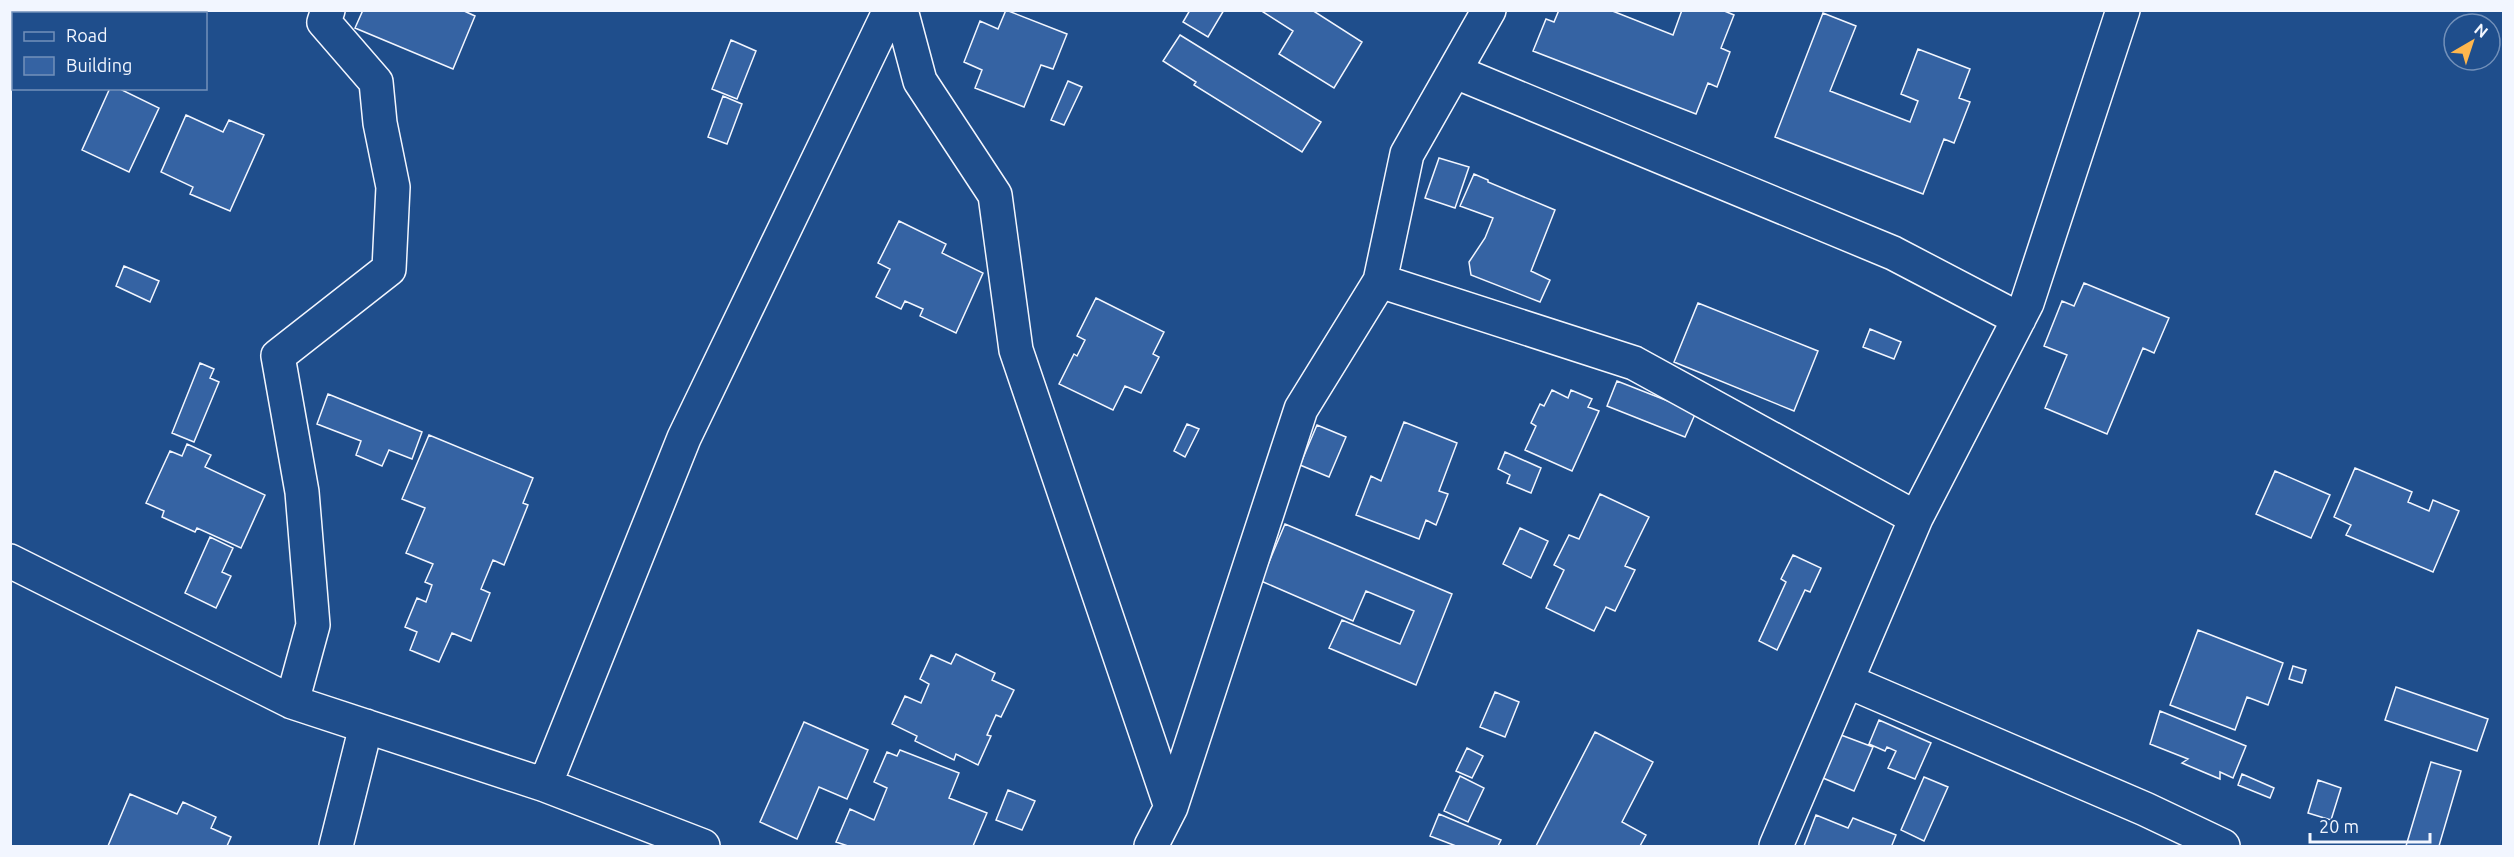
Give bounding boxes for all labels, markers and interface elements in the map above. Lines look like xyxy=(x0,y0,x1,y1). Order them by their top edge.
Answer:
legend xyxy=(12,12,207,90)
north arrow xyxy=(2442,12,2502,72)
text: N xyxy=(2471,20,2492,41)
text: Road xyxy=(66,25,108,45)
text: Building xyxy=(66,55,132,75)
scale bar xyxy=(2310,806,2430,844)
text: 20 m xyxy=(2319,816,2359,836)

